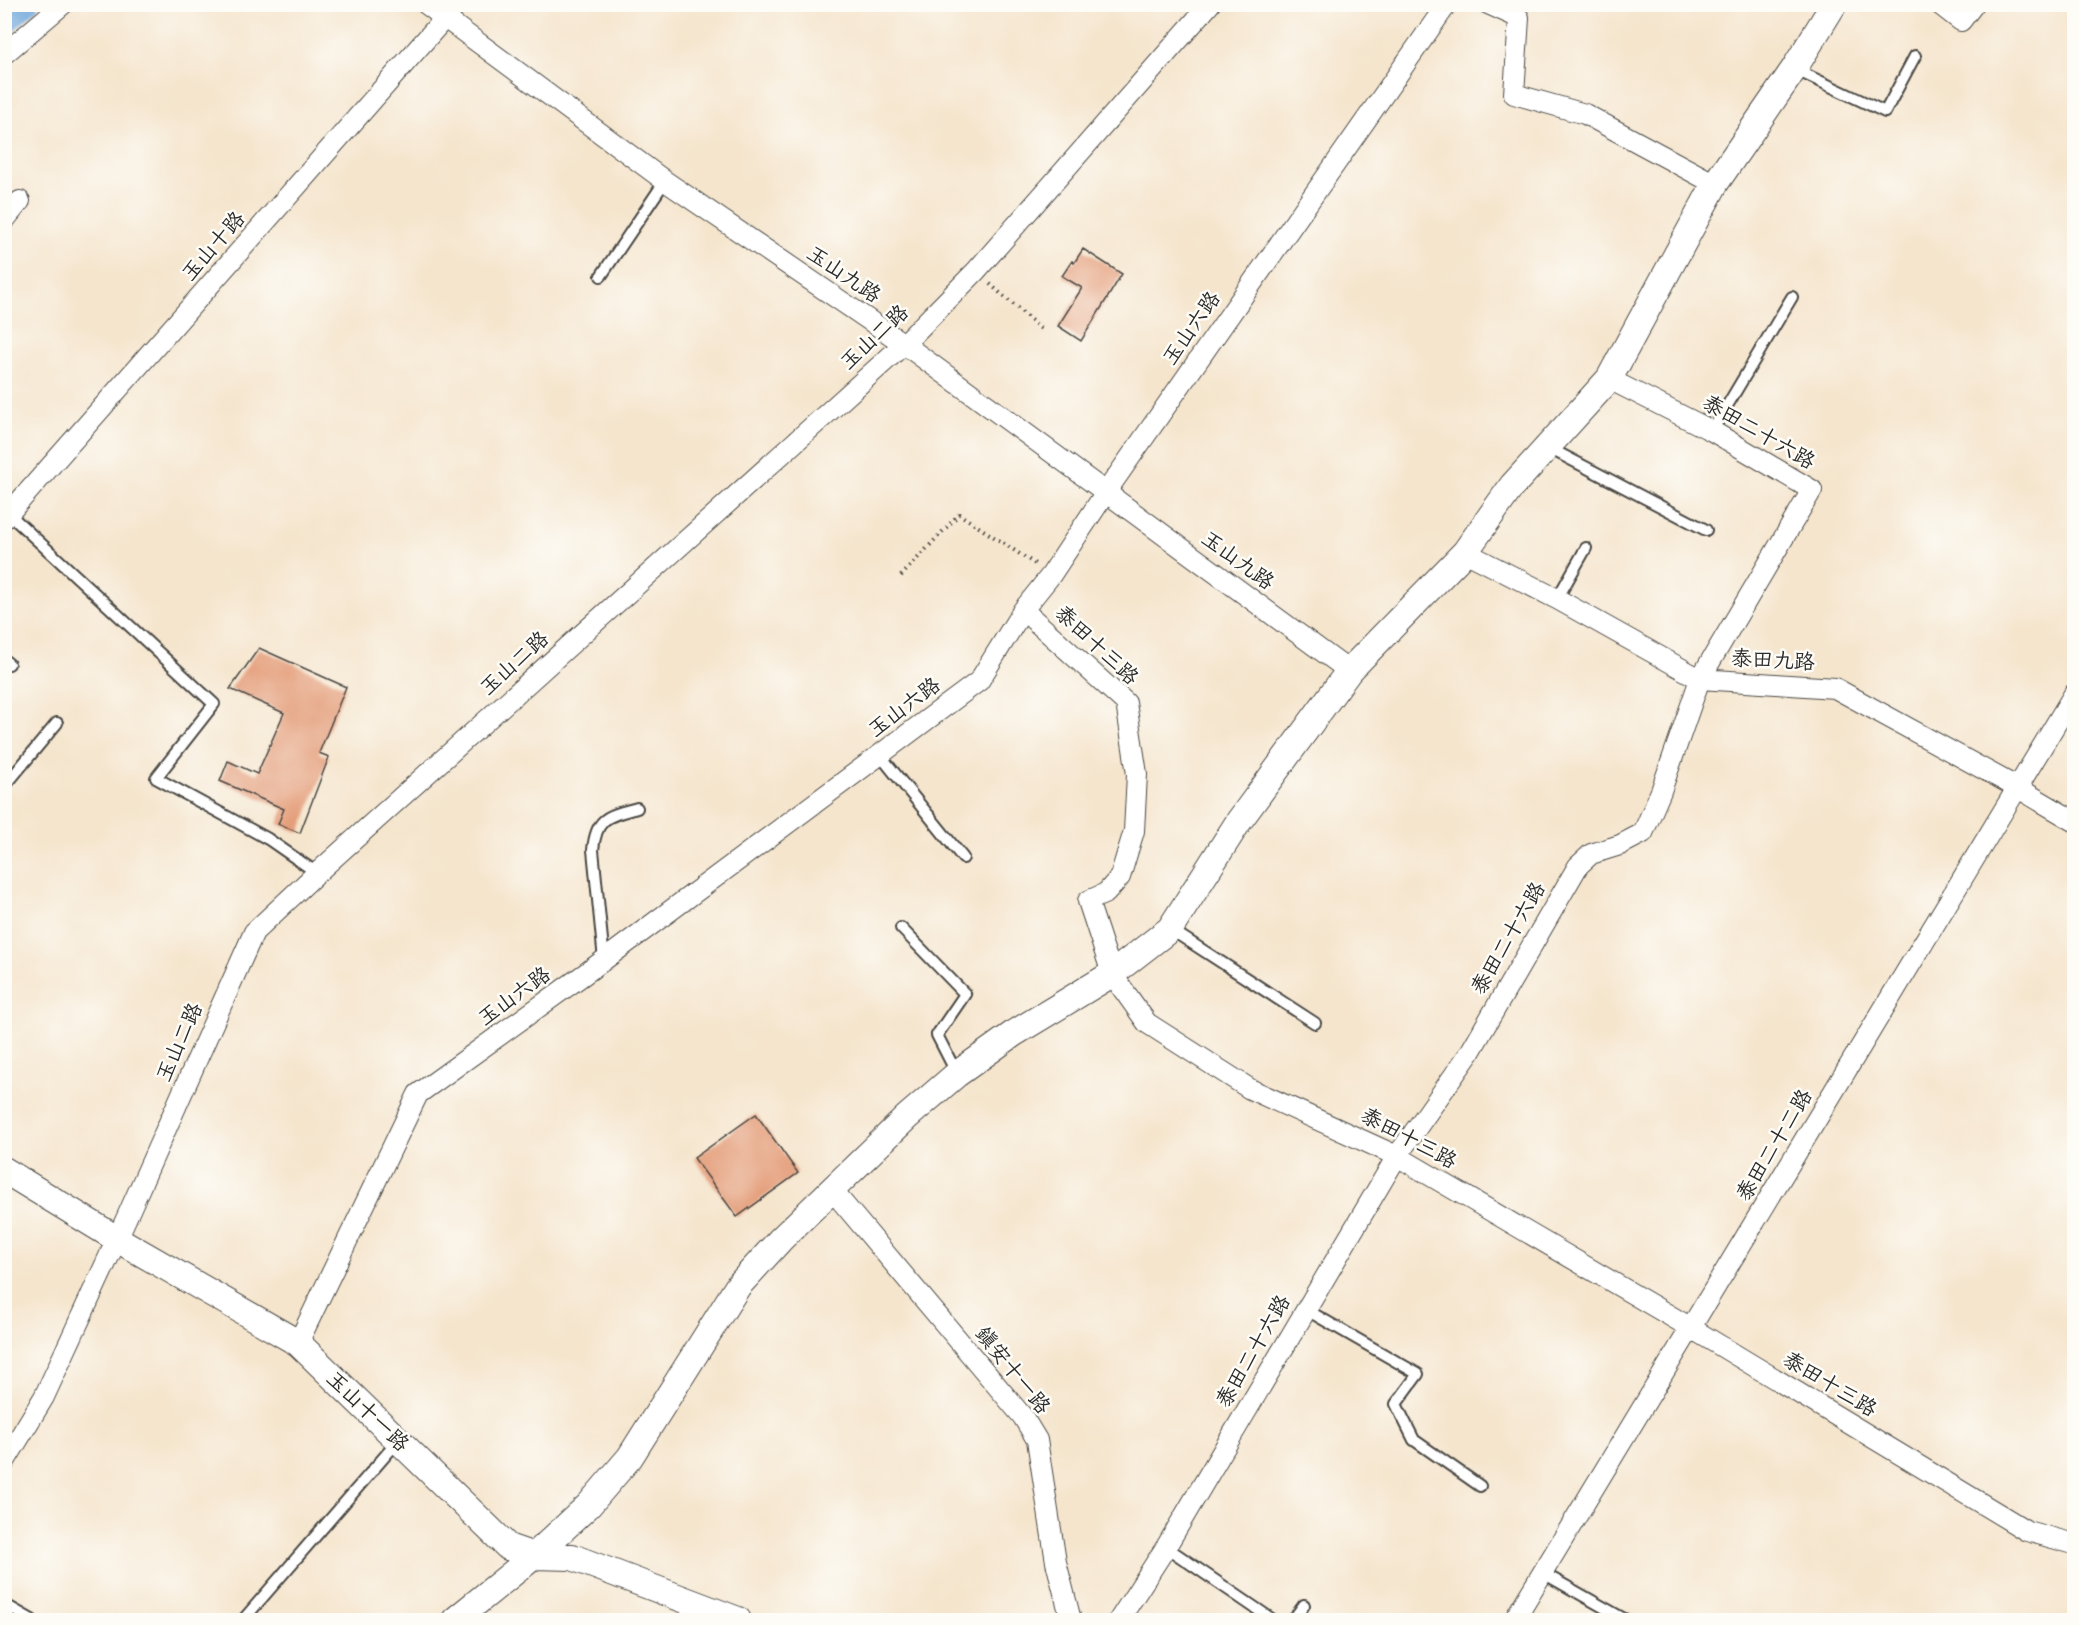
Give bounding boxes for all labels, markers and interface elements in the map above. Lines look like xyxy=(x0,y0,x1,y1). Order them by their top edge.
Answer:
street label: 玉山十路 xyxy=(176,206,250,286)
street label: 玉山九路 xyxy=(802,240,886,308)
street label: 玉山六路 xyxy=(1156,286,1226,370)
street label: 玉山二路 xyxy=(834,299,914,375)
street label: 泰田二十六路 xyxy=(1698,389,1820,475)
street label: 玉山九路 xyxy=(1196,525,1280,595)
street label: 泰田十三路 xyxy=(1050,600,1144,690)
street label: 玉山二路 xyxy=(474,625,554,701)
street label: 泰田九路 xyxy=(1730,645,1816,675)
street label: 玉山六路 xyxy=(863,671,945,743)
street label: 泰田二十六路 xyxy=(1465,877,1551,999)
street label: 玉山六路 xyxy=(472,961,556,1031)
street label: 玉山二路 xyxy=(150,998,208,1086)
street label: 泰田二十二路 xyxy=(1730,1084,1818,1206)
street label: 泰田十三路 xyxy=(1357,1102,1461,1174)
street label: 泰田二十六路 xyxy=(1210,1290,1296,1412)
street label: 鎮安十一路 xyxy=(970,1321,1056,1419)
street label: 泰田十三路 xyxy=(1778,1346,1882,1422)
street label: 玉山十一路 xyxy=(321,1365,415,1457)

